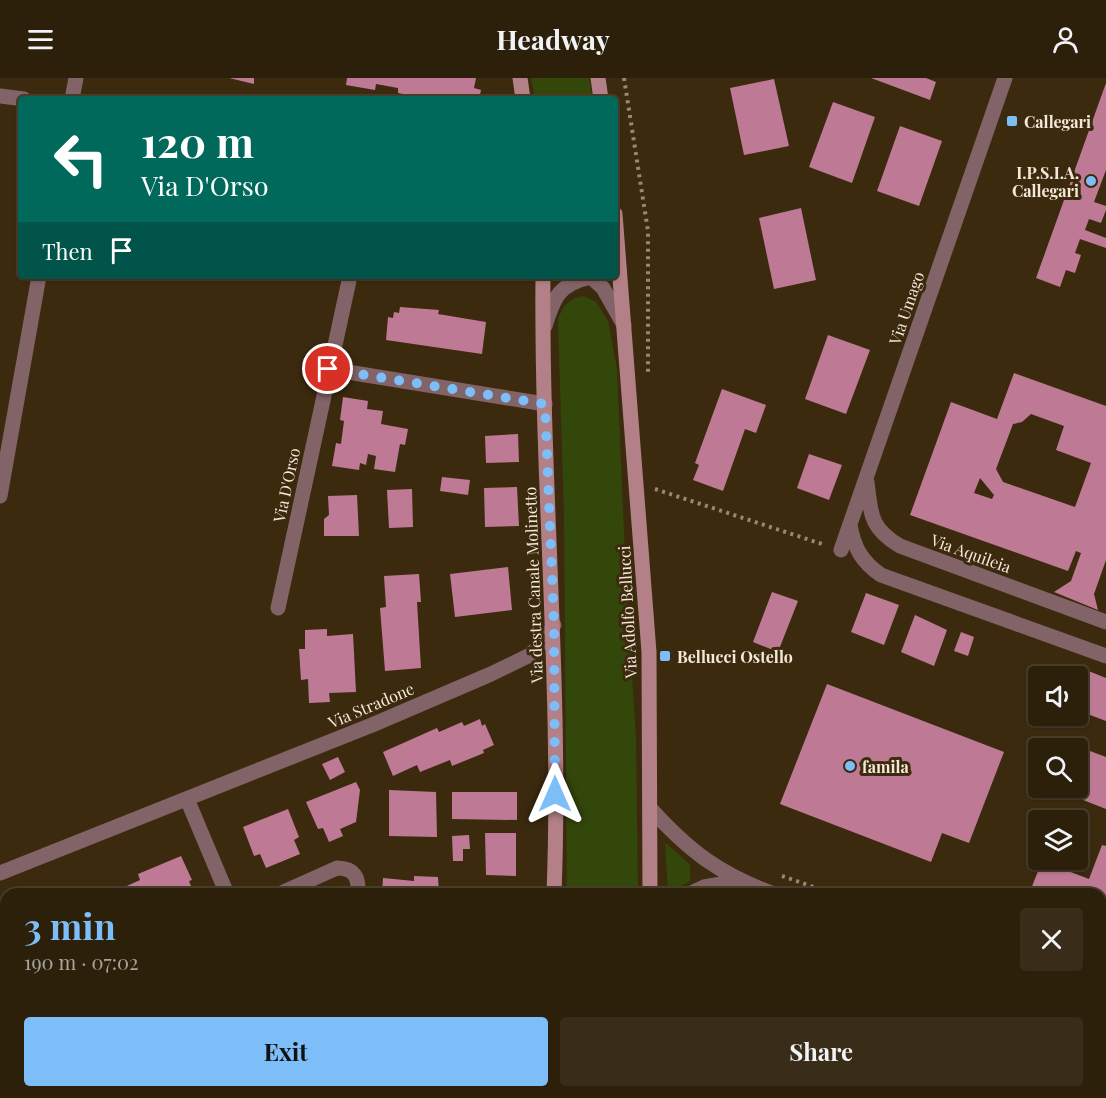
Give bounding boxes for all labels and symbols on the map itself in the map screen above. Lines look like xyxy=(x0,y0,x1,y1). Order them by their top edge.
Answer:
place label: Callegari xyxy=(1024,111,1091,132)
marker: Callegari xyxy=(1005,114,1019,128)
place label: I.P.S.I.A. Callegari xyxy=(1012,162,1079,201)
marker: I.P.S.I.A. Callegari xyxy=(1084,174,1098,188)
street label: Via Umago xyxy=(883,268,928,348)
pin xyxy=(302,343,353,394)
street label: Via D'Orso xyxy=(268,446,304,525)
street label: Via destra Canale Molinetto xyxy=(519,486,547,685)
street label: Via Aquileia xyxy=(927,528,1014,577)
street label: Via Adolfo Bellucci xyxy=(613,545,641,680)
place label: Bellucci Ostello xyxy=(677,646,793,667)
marker: Bellucci Ostello xyxy=(658,649,672,663)
street label: Via Stradone xyxy=(324,678,417,733)
place label: famila xyxy=(862,756,909,777)
marker: famila xyxy=(843,759,857,773)
position arrow xyxy=(523,762,587,826)

